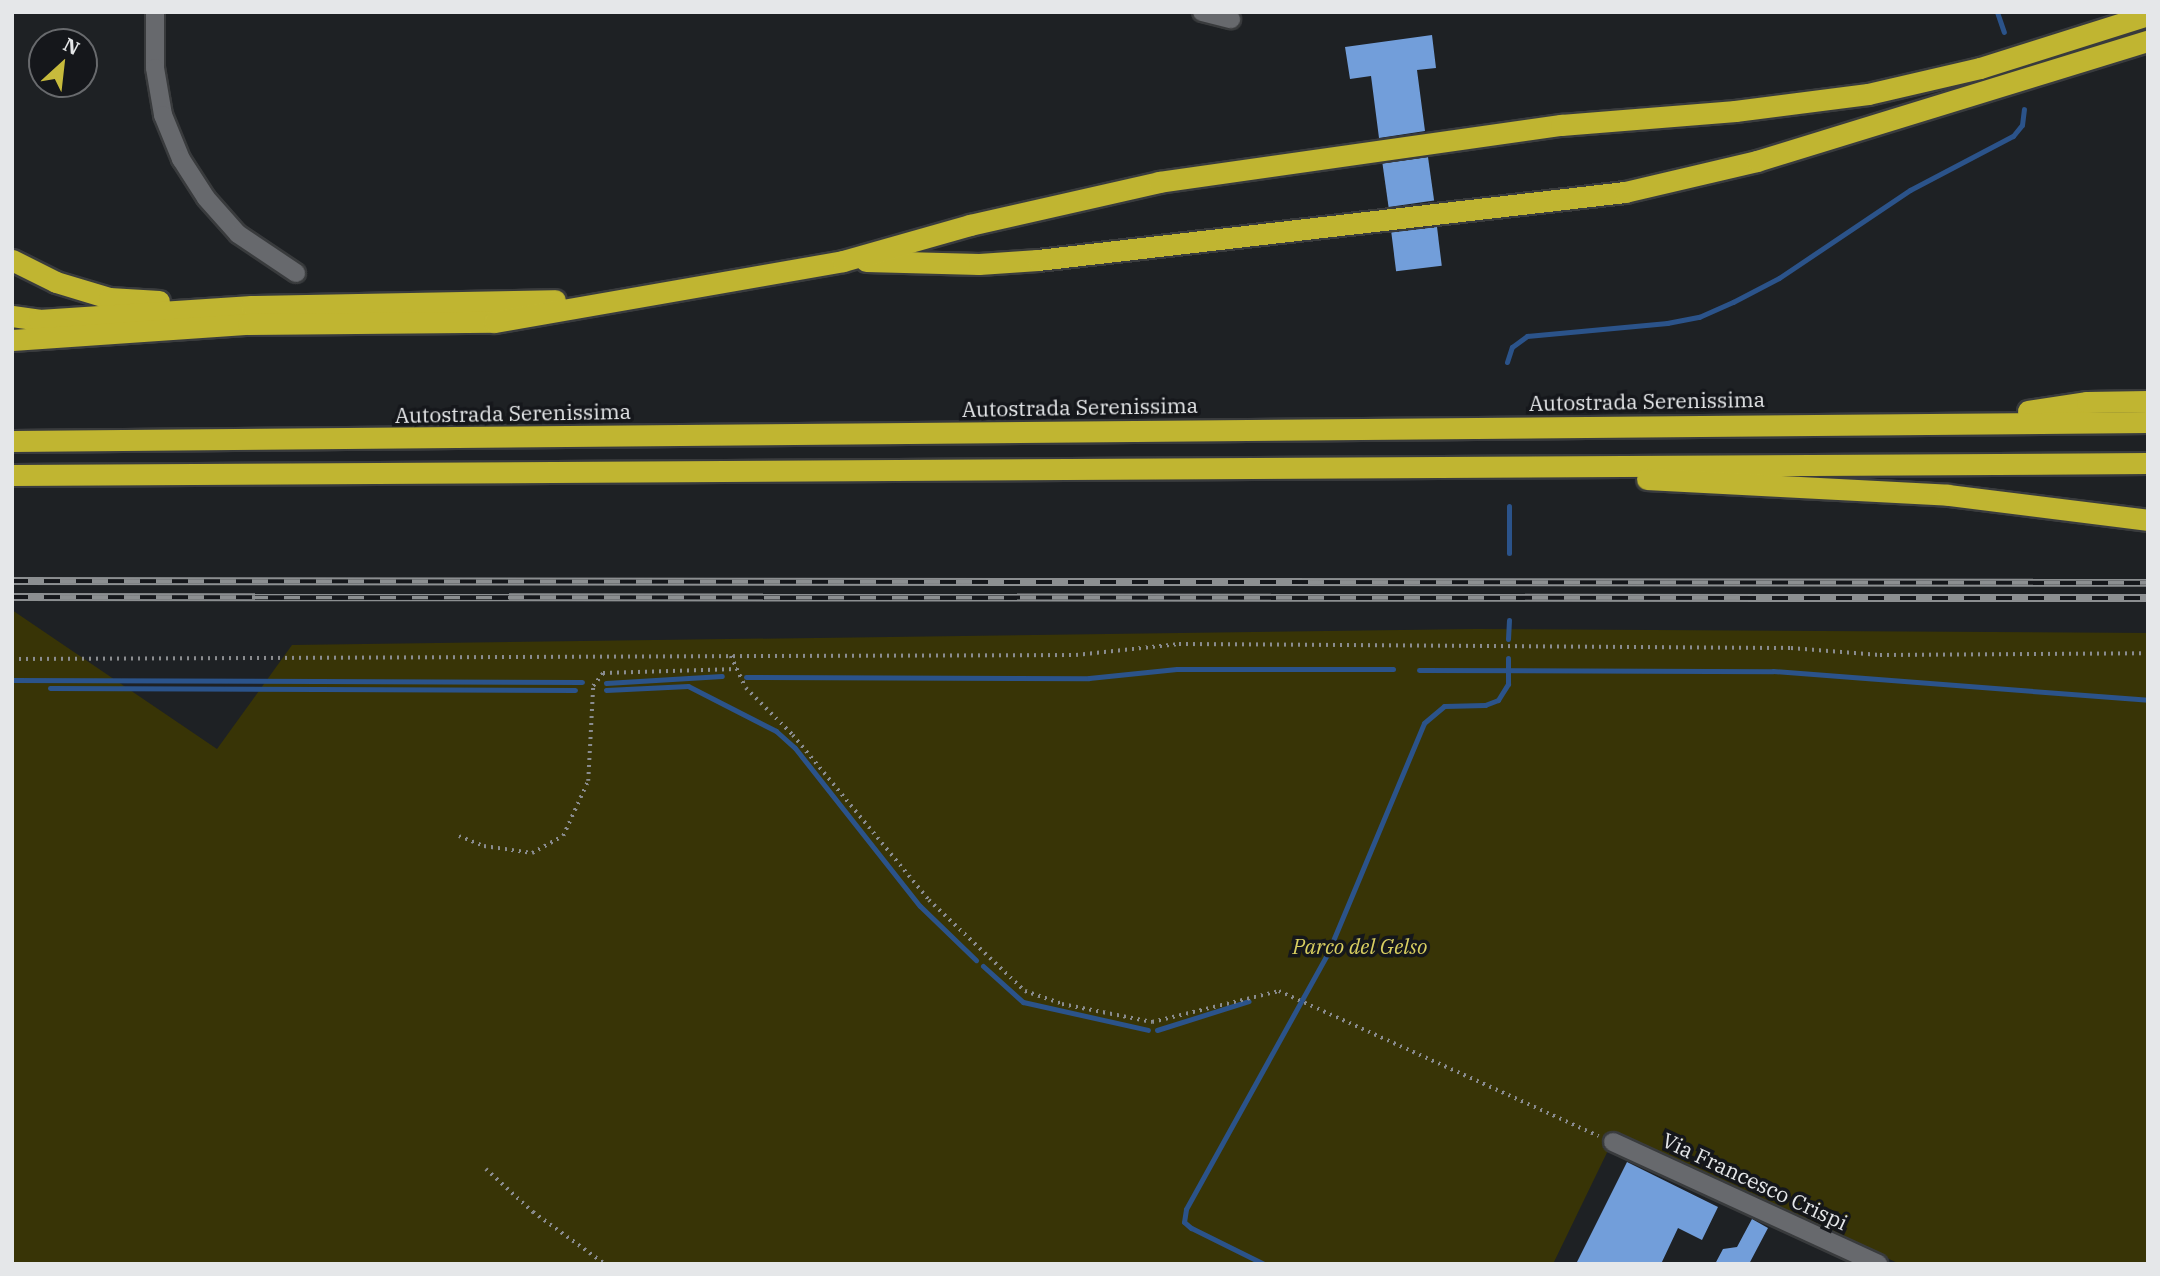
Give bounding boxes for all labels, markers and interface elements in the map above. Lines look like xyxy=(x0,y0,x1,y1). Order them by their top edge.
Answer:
north arrow xyxy=(28,28,98,98)
text: N xyxy=(59,32,84,60)
street label: Autostrada Serenissima xyxy=(1529,386,1765,416)
street label: Autostrada Serenissima xyxy=(962,392,1198,422)
street label: Autostrada Serenissima xyxy=(395,398,631,428)
park label: Parco del Gelso xyxy=(1293,933,1427,959)
street label: Via Francesco Crispi xyxy=(1658,1127,1852,1235)

